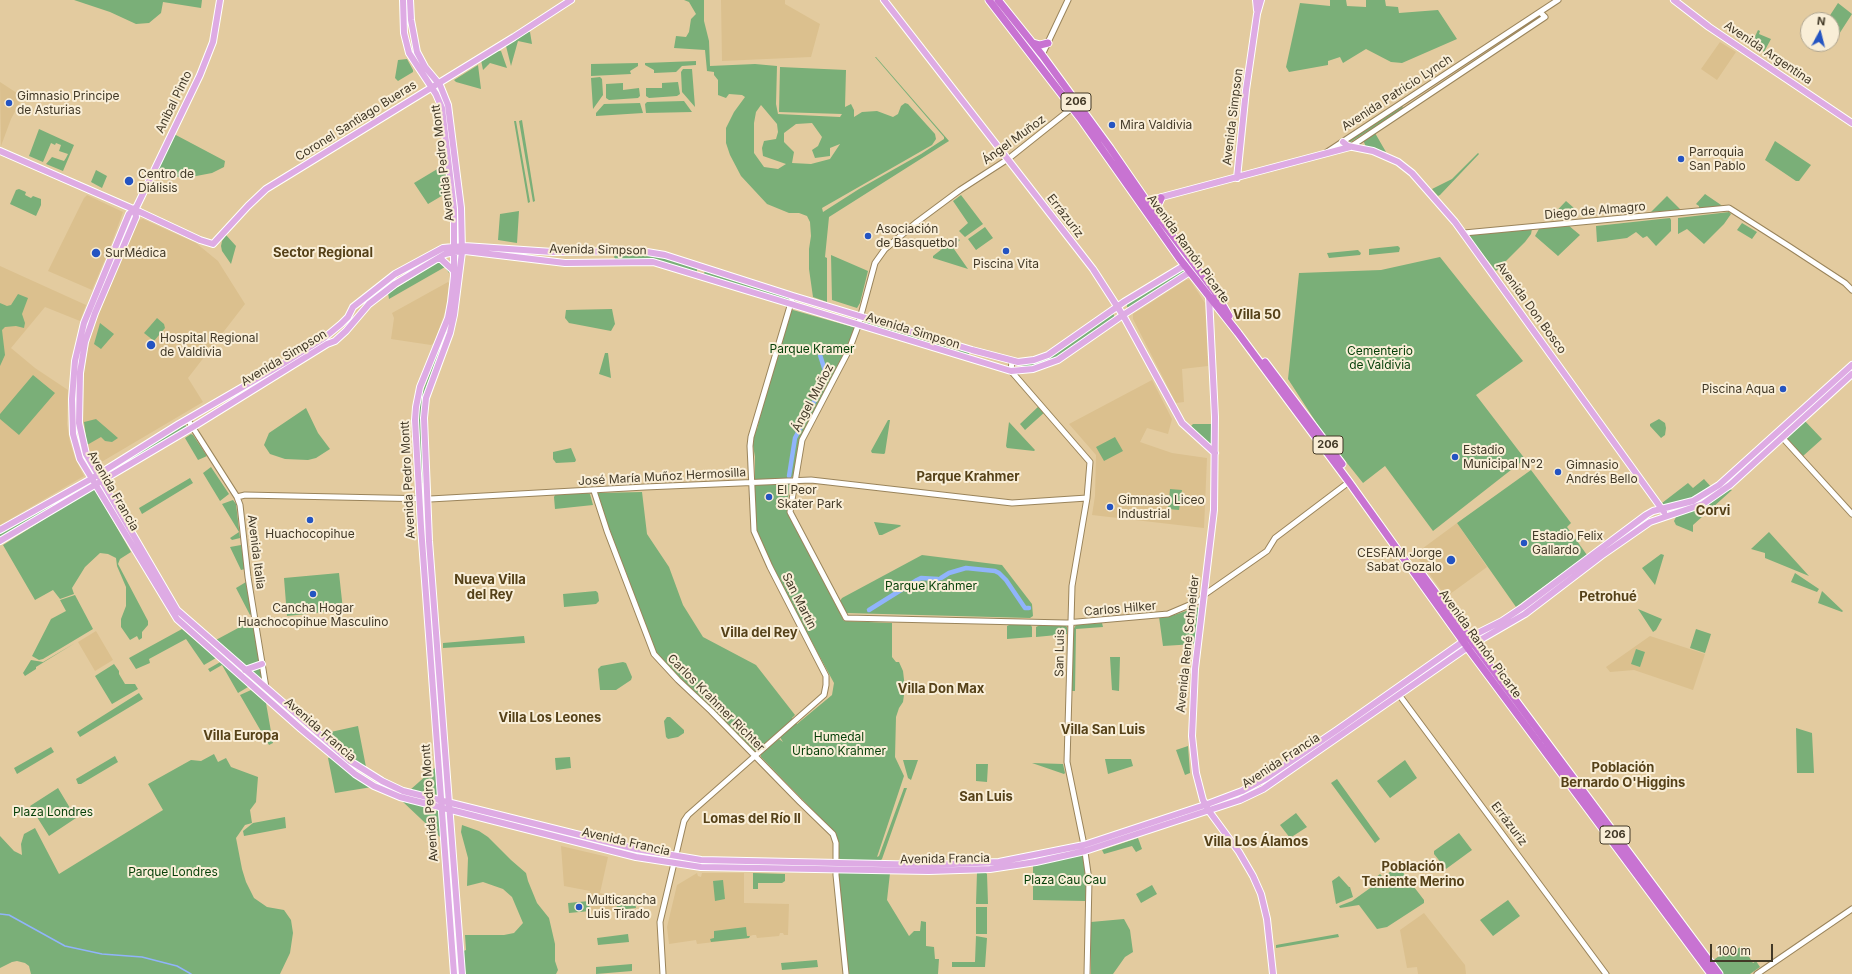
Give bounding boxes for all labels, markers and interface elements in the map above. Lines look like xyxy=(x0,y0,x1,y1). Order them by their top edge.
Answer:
north arrow xyxy=(1800,12,1840,52)
text: N xyxy=(1816,14,1826,29)
street label: Avenida Argentina xyxy=(1721,18,1815,88)
street label: Avenida Patricio Lynch xyxy=(1339,52,1455,134)
street label: Avenida Simpson xyxy=(1220,68,1246,166)
street label: Aníbal Pinto xyxy=(153,69,195,135)
street label: Coronel Santiago Bueras xyxy=(293,78,419,164)
place label: Gimnasio Principe de Asturias xyxy=(17,89,119,117)
road number: 206 xyxy=(1061,93,1091,111)
marker: Gimnasio Principe de Asturias xyxy=(4,98,14,108)
street label: Avenida Pedro Montt xyxy=(429,104,457,222)
street label: Ángel Muñoz xyxy=(980,112,1048,168)
place label: Mira Valdivia xyxy=(1120,118,1192,132)
marker: Mira Valdivia xyxy=(1107,120,1117,130)
place label: Parroquia San Pablo xyxy=(1689,145,1746,173)
marker: Parroquia San Pablo xyxy=(1676,154,1686,164)
place label: Centro de Diálisis xyxy=(138,167,194,195)
marker: Centro de Diálisis xyxy=(123,175,135,187)
street label: Errázuriz xyxy=(1044,191,1086,241)
street label: Avenida Ramón Picarte xyxy=(1144,192,1232,306)
street label: Diego de Almagro xyxy=(1544,199,1646,223)
place label: Asociación de Basquetbol xyxy=(876,222,957,250)
marker: Asociación de Basquetbol xyxy=(863,231,873,241)
street label: Avenida Simpson xyxy=(549,242,647,258)
district label: Sector Regional xyxy=(273,245,373,261)
place label: SurMédica xyxy=(105,246,166,260)
marker: Piscina Vita xyxy=(1001,246,1011,256)
marker: SurMédica xyxy=(90,247,102,259)
place label: Piscina Vita xyxy=(973,257,1039,271)
street label: Avenida Don Bosco xyxy=(1493,259,1569,357)
district label: Villa 50 xyxy=(1233,307,1281,323)
street label: Avenida Simpson xyxy=(864,310,962,352)
street label: Avenida Simpson xyxy=(238,327,330,389)
place label: Hospital Regional de Valdivia xyxy=(160,331,258,359)
marker: Hospital Regional de Valdivia xyxy=(145,339,157,351)
park label: Parque Kramer xyxy=(770,342,854,356)
park label: Cementerio de Valdivia xyxy=(1347,344,1413,372)
street label: Ángel Muñoz xyxy=(789,362,837,434)
place label: Piscina Aqua xyxy=(1702,382,1775,396)
marker: Piscina Aqua xyxy=(1778,384,1788,394)
street label: Avenida Pedro Montt xyxy=(398,421,418,539)
road number: 206 xyxy=(1313,436,1343,454)
place label: Estadio Municipal N°2 xyxy=(1463,443,1543,471)
street label: Avenida Francia xyxy=(84,448,142,534)
marker: Estadio Municipal N°2 xyxy=(1450,452,1460,462)
place label: Gimnasio Andrés Bello xyxy=(1566,458,1638,486)
street label: José María Muñoz Hermosilla xyxy=(578,465,746,489)
marker: Gimnasio Andrés Bello xyxy=(1553,467,1563,477)
district label: Parque Krahmer xyxy=(917,469,1019,485)
place label: El Peor Skater Park xyxy=(777,483,842,511)
marker: El Peor Skater Park xyxy=(764,492,774,502)
place label: Gimnasio Liceo Industrial xyxy=(1118,493,1205,521)
marker: Gimnasio Liceo Industrial xyxy=(1105,502,1115,512)
district label: Corvi xyxy=(1696,503,1730,519)
street label: Avenida Italia xyxy=(244,514,268,590)
marker: Huachocopihue xyxy=(305,515,315,525)
place label: Huachocopihue xyxy=(265,527,355,541)
place label: Estadio Felix Gallardo xyxy=(1532,529,1603,557)
marker: Estadio Felix Gallardo xyxy=(1519,538,1529,548)
place label: CESFAM Jorge Sabat Gozalo xyxy=(1357,546,1442,574)
marker: CESFAM Jorge Sabat Gozalo xyxy=(1445,554,1457,566)
street label: San Martín xyxy=(779,571,819,631)
district label: Nueva Villa del Rey xyxy=(454,572,526,603)
street label: Avenida René Schneider xyxy=(1174,575,1202,713)
park label: Parque Krahmer xyxy=(885,579,977,593)
street label: Avenida Ramón Picarte xyxy=(1436,587,1524,701)
marker: Cancha Hogar Huachocopihue Masculino xyxy=(308,589,318,599)
district label: Petrohué xyxy=(1579,589,1637,605)
street label: Carlos Hilker xyxy=(1083,599,1157,619)
place label: Cancha Hogar Huachocopihue Masculino xyxy=(238,601,388,629)
district label: Villa del Rey xyxy=(720,625,798,641)
street label: San Luis xyxy=(1052,629,1068,677)
street label: Carlos Krahmer Richter xyxy=(664,651,768,755)
district label: Villa Don Max xyxy=(898,681,984,697)
street label: Avenida Francia xyxy=(281,695,359,765)
district label: Villa Los Leones xyxy=(499,710,601,726)
district label: Villa San Luis xyxy=(1061,722,1145,738)
district label: Villa Europa xyxy=(203,728,279,744)
park label: Humedal Urbano Krahmer xyxy=(792,730,886,758)
street label: Avenida Francia xyxy=(1239,730,1323,792)
street label: Avenida Pedro Montt xyxy=(419,744,441,862)
district label: Población Bernardo O'Higgins xyxy=(1561,760,1685,791)
district label: San Luis xyxy=(959,789,1013,805)
street label: Errázuriz xyxy=(1488,799,1530,849)
park label: Plaza Londres xyxy=(13,805,93,819)
district label: Lomas del Río II xyxy=(703,811,801,827)
street label: Avenida Francia xyxy=(581,825,671,859)
road number: 206 xyxy=(1600,826,1630,844)
district label: Villa Los Álamos xyxy=(1204,834,1308,850)
street label: Avenida Francia xyxy=(900,851,990,867)
district label: Población Teniente Merino xyxy=(1361,859,1465,890)
park label: Parque Londres xyxy=(128,865,218,879)
park label: Plaza Cau Cau xyxy=(1024,873,1106,887)
place label: Multicancha Luis Tirado xyxy=(587,893,656,921)
marker: Multicancha Luis Tirado xyxy=(574,902,584,912)
scale bar xyxy=(1712,936,1775,962)
text: 100 m xyxy=(1717,943,1751,958)

